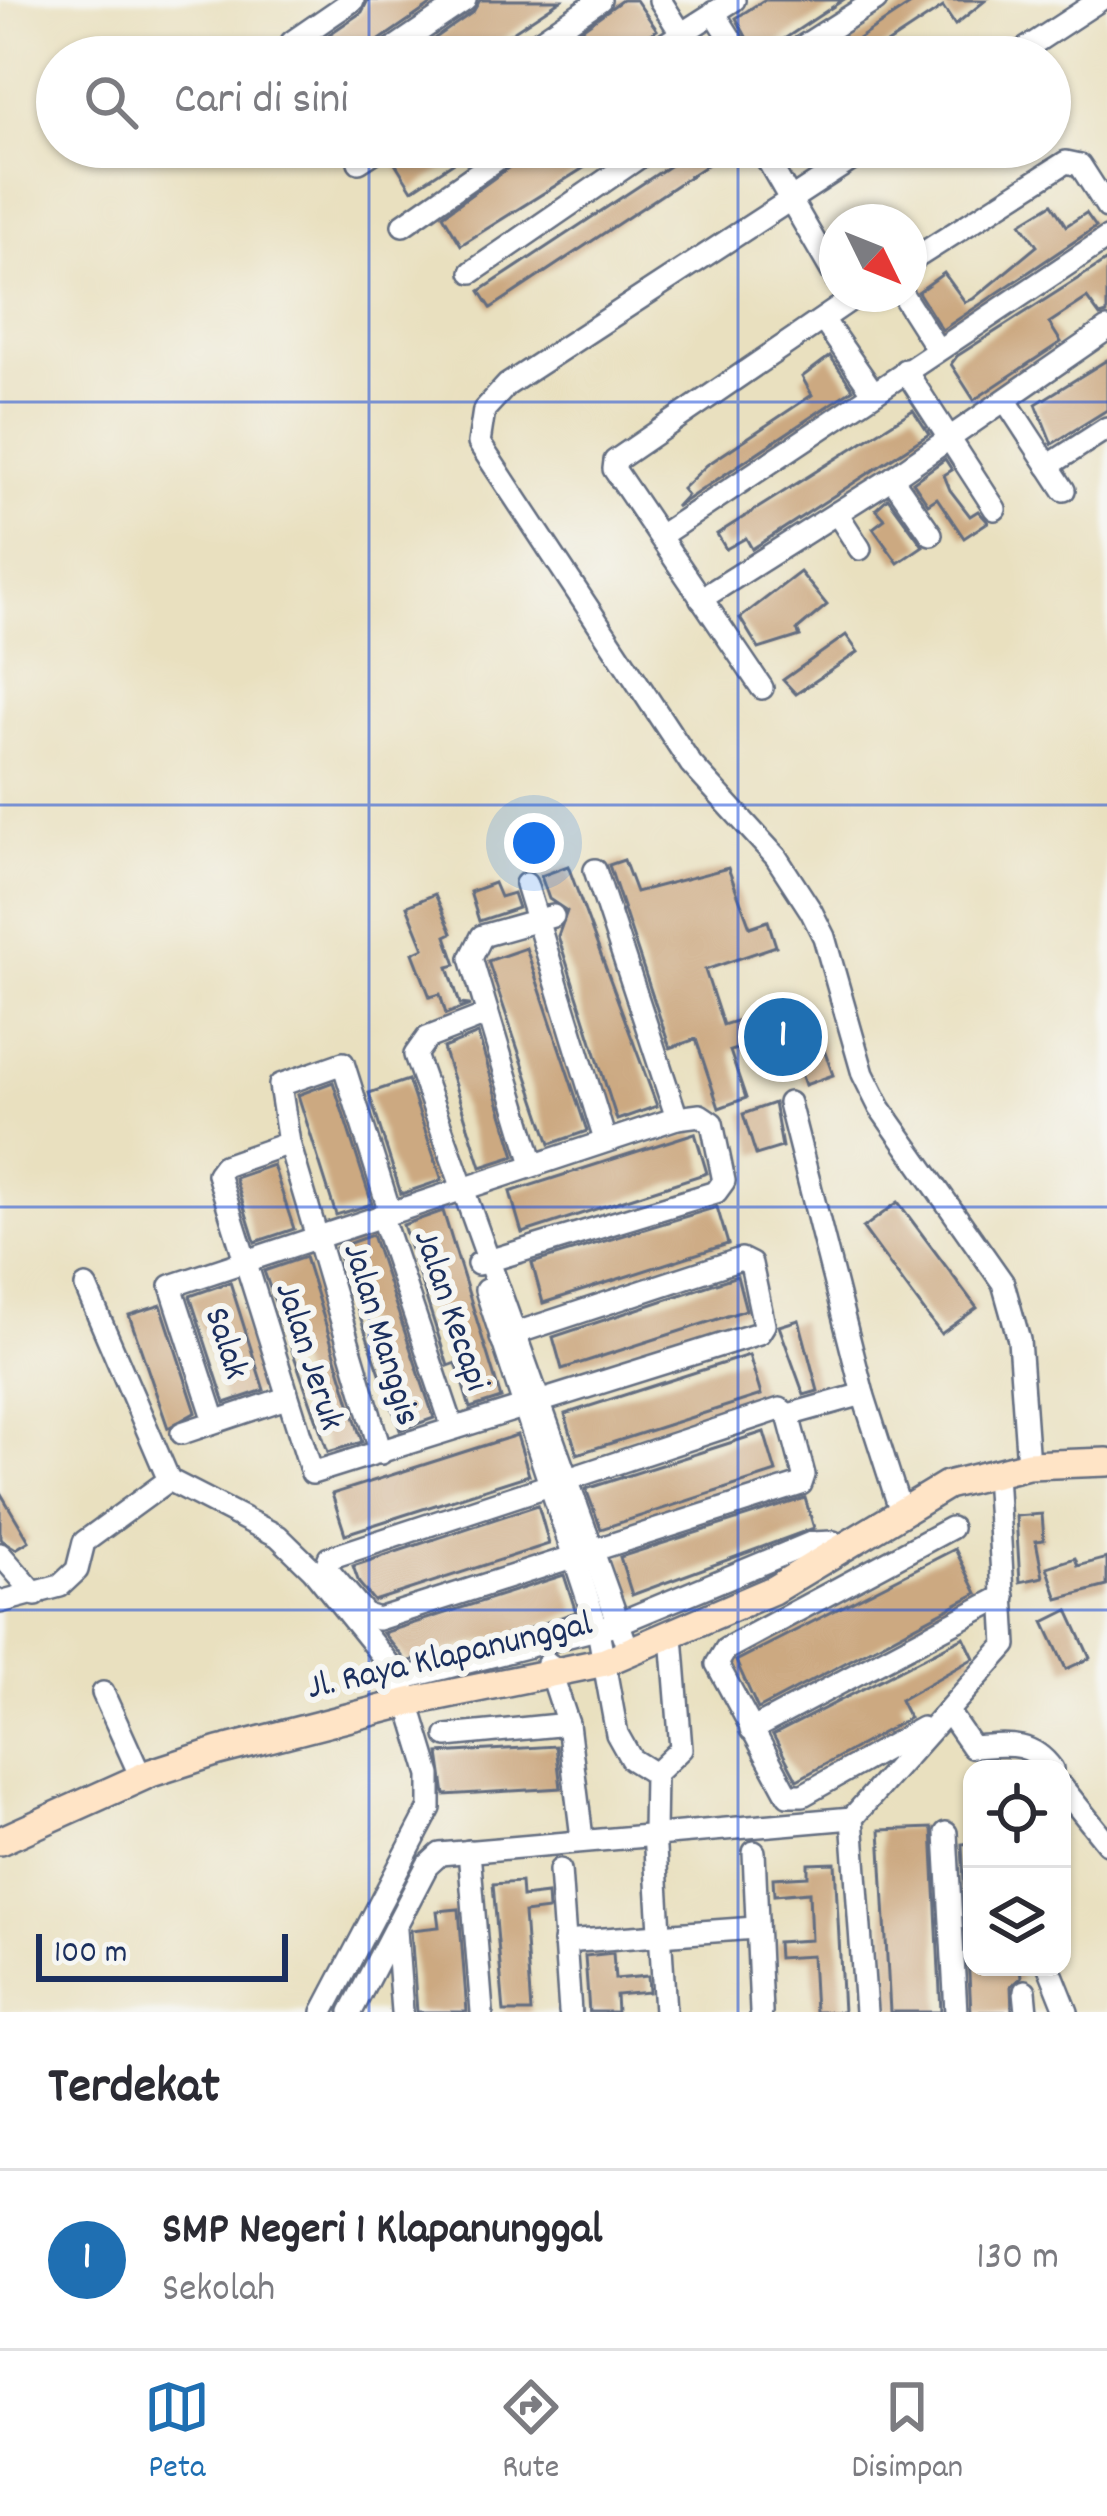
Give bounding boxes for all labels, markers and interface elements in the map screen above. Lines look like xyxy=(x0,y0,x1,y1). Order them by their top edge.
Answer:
search box xyxy=(36,36,1071,168)
icon: search xyxy=(78,69,144,135)
text: Cari di sini xyxy=(174,70,348,134)
north arrow xyxy=(819,204,927,312)
your location xyxy=(504,813,564,873)
pin: 1 xyxy=(744,992,822,1082)
street label: Jalan Kecapi xyxy=(397,1223,501,1399)
street label: Jalan Manggis xyxy=(327,1237,431,1433)
street label: Jalan Jeruk xyxy=(259,1276,355,1438)
street label: Salak xyxy=(188,1301,260,1387)
street label: Jl. Raya Klapanunggal xyxy=(302,1600,598,1716)
map controls xyxy=(963,1760,1071,1976)
button: locate xyxy=(963,1760,1071,1868)
button: layers xyxy=(963,1868,1071,1976)
scale bar xyxy=(36,1928,288,1981)
text: 100 m xyxy=(54,1931,127,1978)
text: Terdekat xyxy=(48,2054,220,2126)
text: SMP Negeri 1 Klapanunggal xyxy=(162,2200,603,2264)
text: 1 xyxy=(83,2232,91,2287)
text: 130 m xyxy=(976,2232,1059,2287)
text: Sekolah xyxy=(162,2264,275,2319)
tab: Peta xyxy=(144,2374,210,2493)
tab: Rute xyxy=(498,2374,564,2493)
tab: Disimpan xyxy=(851,2374,963,2493)

